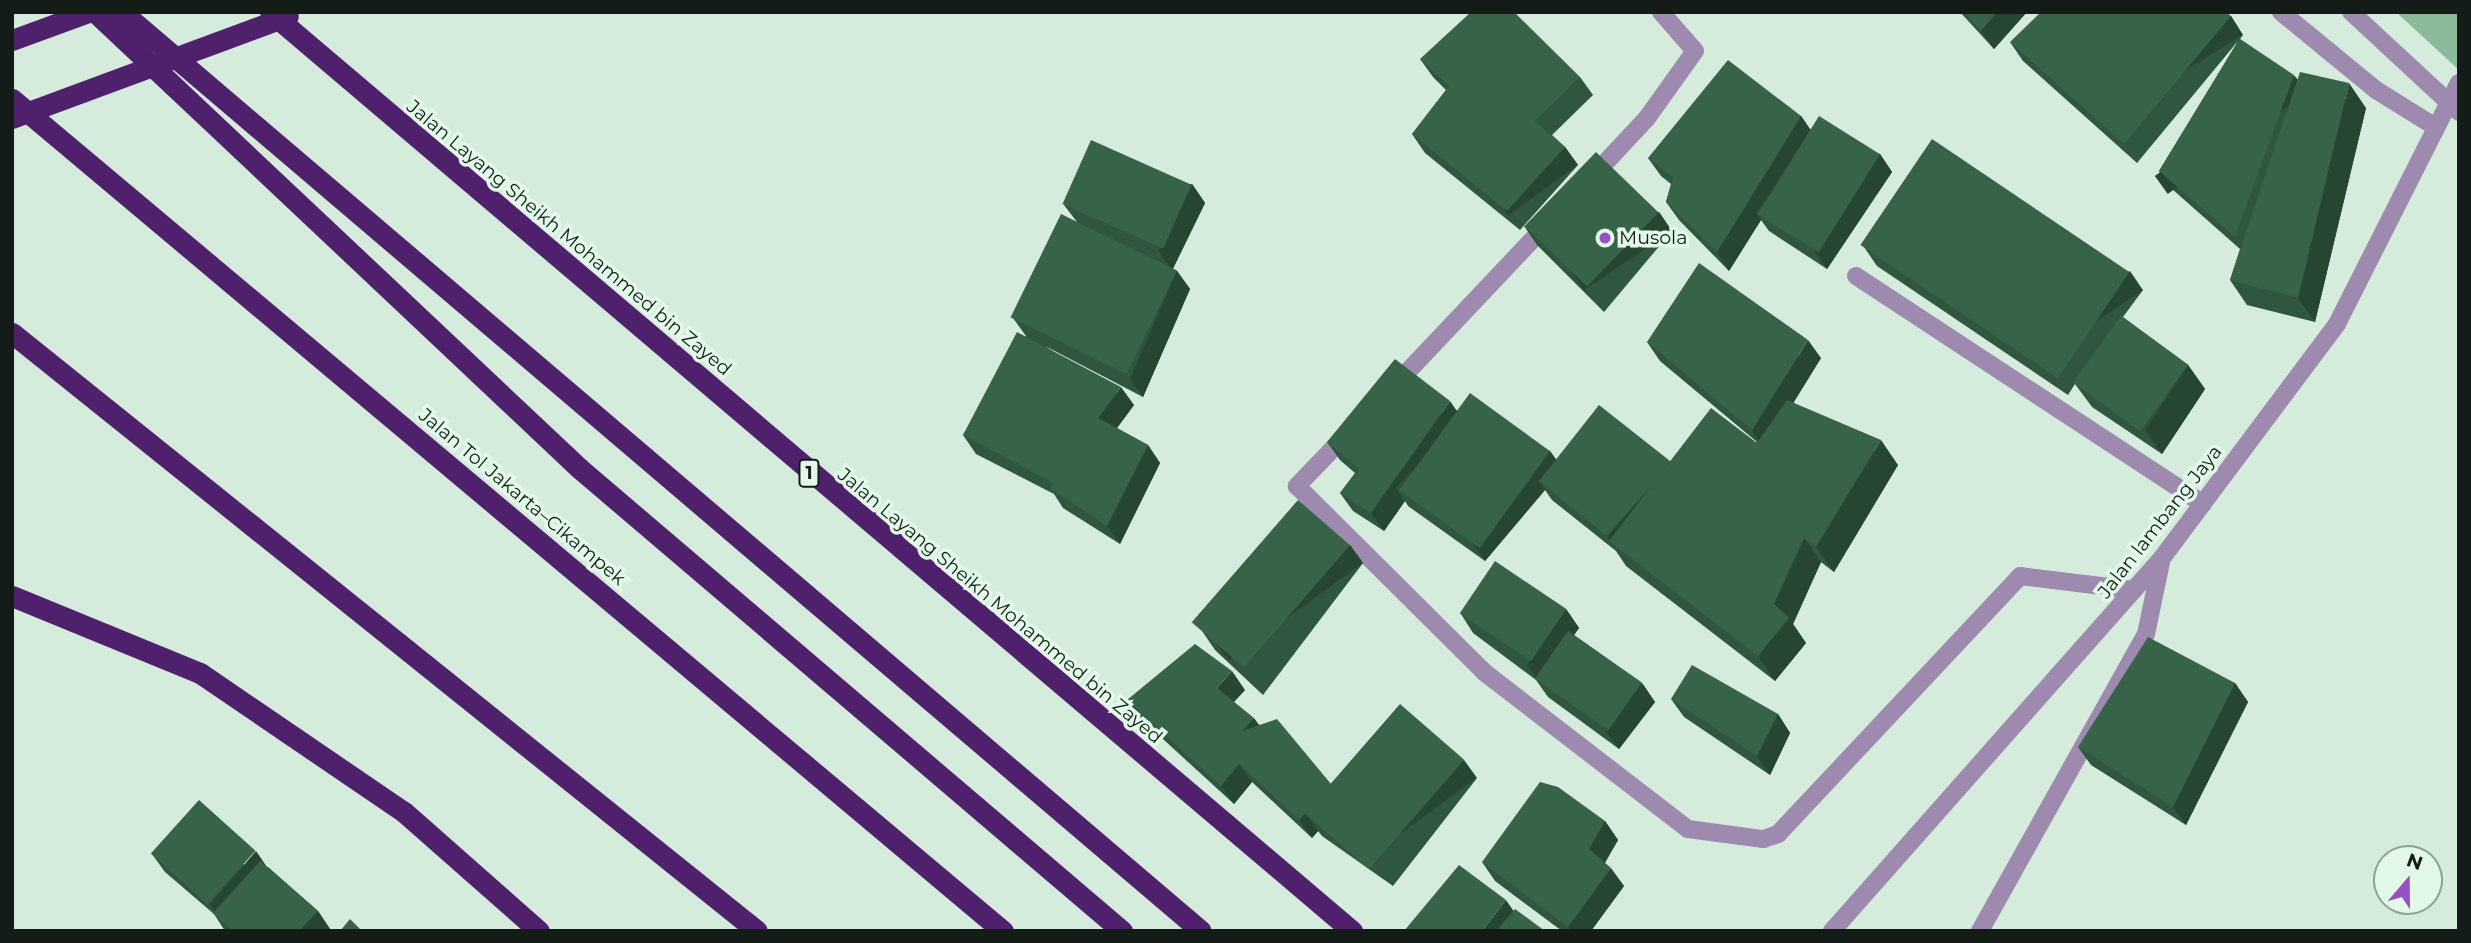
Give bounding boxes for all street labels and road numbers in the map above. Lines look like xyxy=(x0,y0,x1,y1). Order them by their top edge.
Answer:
street label: Jalan Layang Sheikh Mohammed bin Zayed xyxy=(402,95,736,381)
street label: Jalan Tol Jakarta–Cikampek xyxy=(414,404,630,590)
street label: Jalan lambang Jaya xyxy=(2093,441,2227,603)
road number: 1 xyxy=(797,458,821,488)
street label: Jalan Layang Sheikh Mohammed bin Zayed xyxy=(833,463,1167,749)

